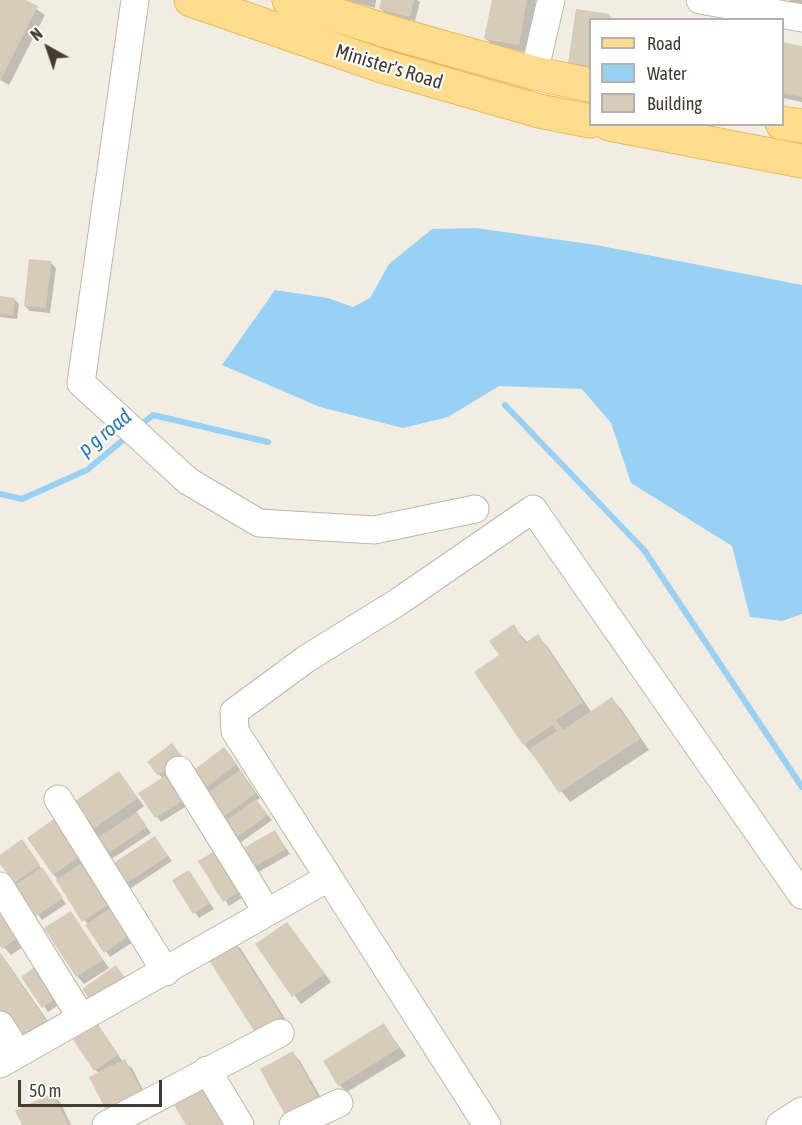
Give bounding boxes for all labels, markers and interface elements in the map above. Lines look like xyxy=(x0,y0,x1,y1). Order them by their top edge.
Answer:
north arrow xyxy=(18,18,78,78)
legend xyxy=(589,18,784,126)
text: N xyxy=(27,24,46,44)
text: Road xyxy=(647,33,681,54)
street label: Minister's Road xyxy=(332,39,446,95)
text: Water xyxy=(647,63,686,84)
text: Building xyxy=(647,93,702,114)
water label: p g road xyxy=(73,404,137,462)
scale bar xyxy=(21,1068,165,1106)
text: 50 m xyxy=(29,1080,61,1101)

